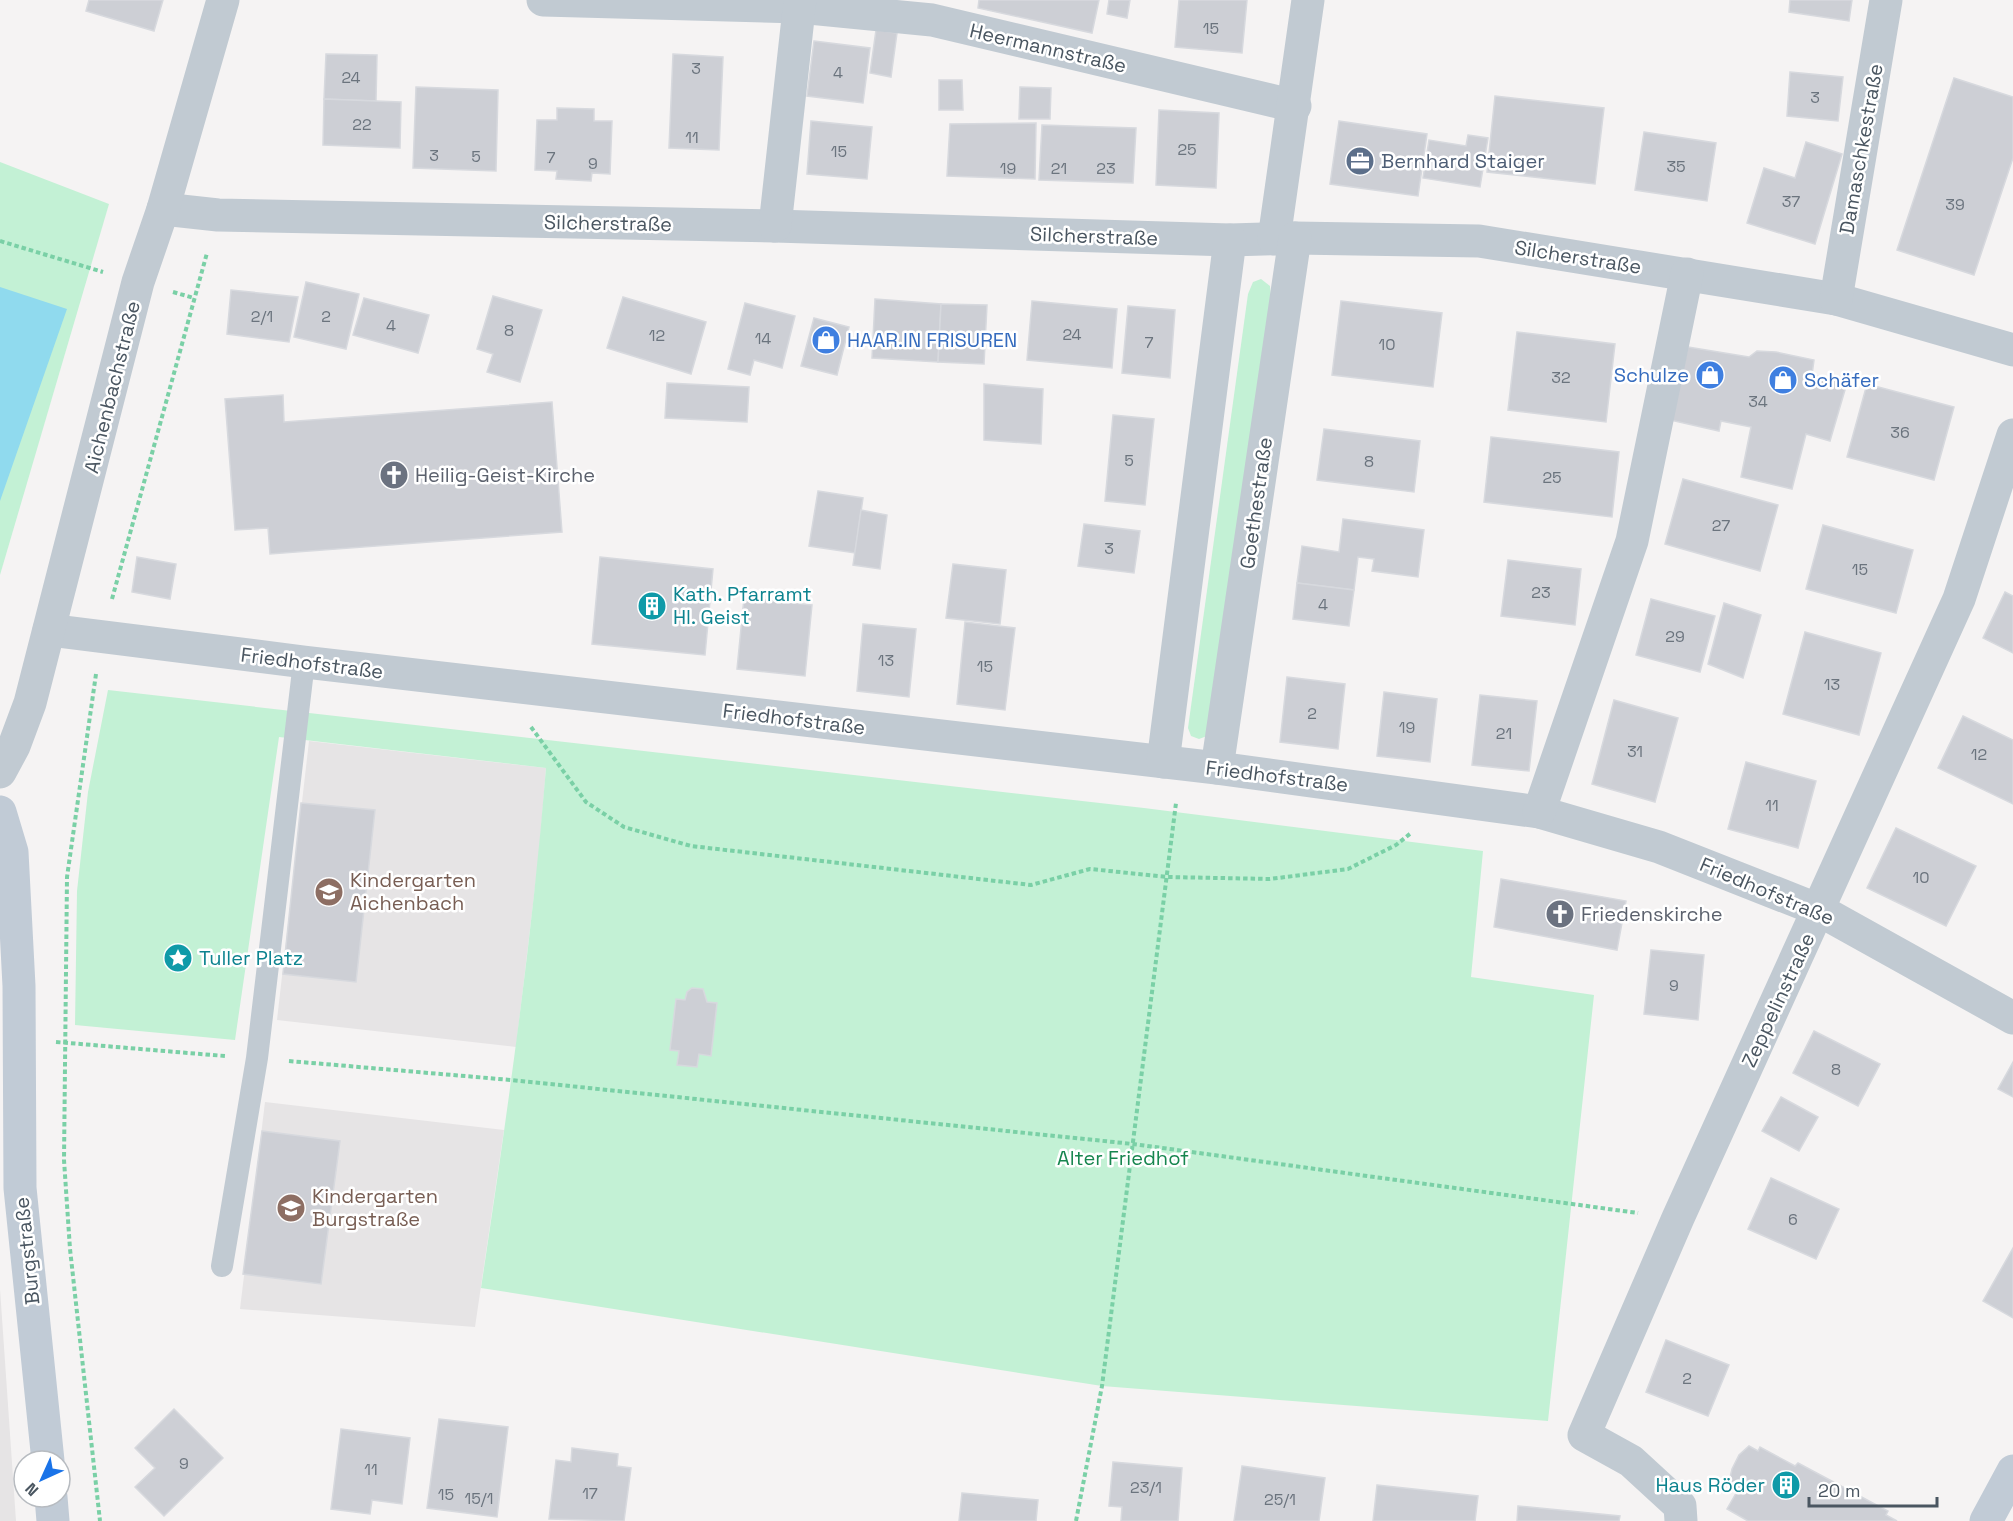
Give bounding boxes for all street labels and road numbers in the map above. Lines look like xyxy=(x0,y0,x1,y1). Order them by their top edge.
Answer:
street label: Heermannstraße xyxy=(967,17,1129,79)
street label: Damaschkestraße xyxy=(1833,62,1889,236)
street label: Silcherstraße xyxy=(544,209,672,237)
street label: Silcherstraße xyxy=(1030,221,1158,251)
street label: Silcherstraße xyxy=(1513,234,1643,280)
street label: Aichenbachstraße xyxy=(78,298,146,476)
street label: Goethestraße xyxy=(1234,435,1278,571)
street label: Friedhofstraße xyxy=(239,641,385,685)
street label: Friedhofstraße xyxy=(721,697,867,741)
street label: Friedhofstraße xyxy=(1204,754,1350,798)
street label: Friedhofstraße xyxy=(1696,851,1838,931)
street label: Zeppelinstraße xyxy=(1736,929,1820,1071)
street label: Burgstraße xyxy=(8,1196,46,1306)

